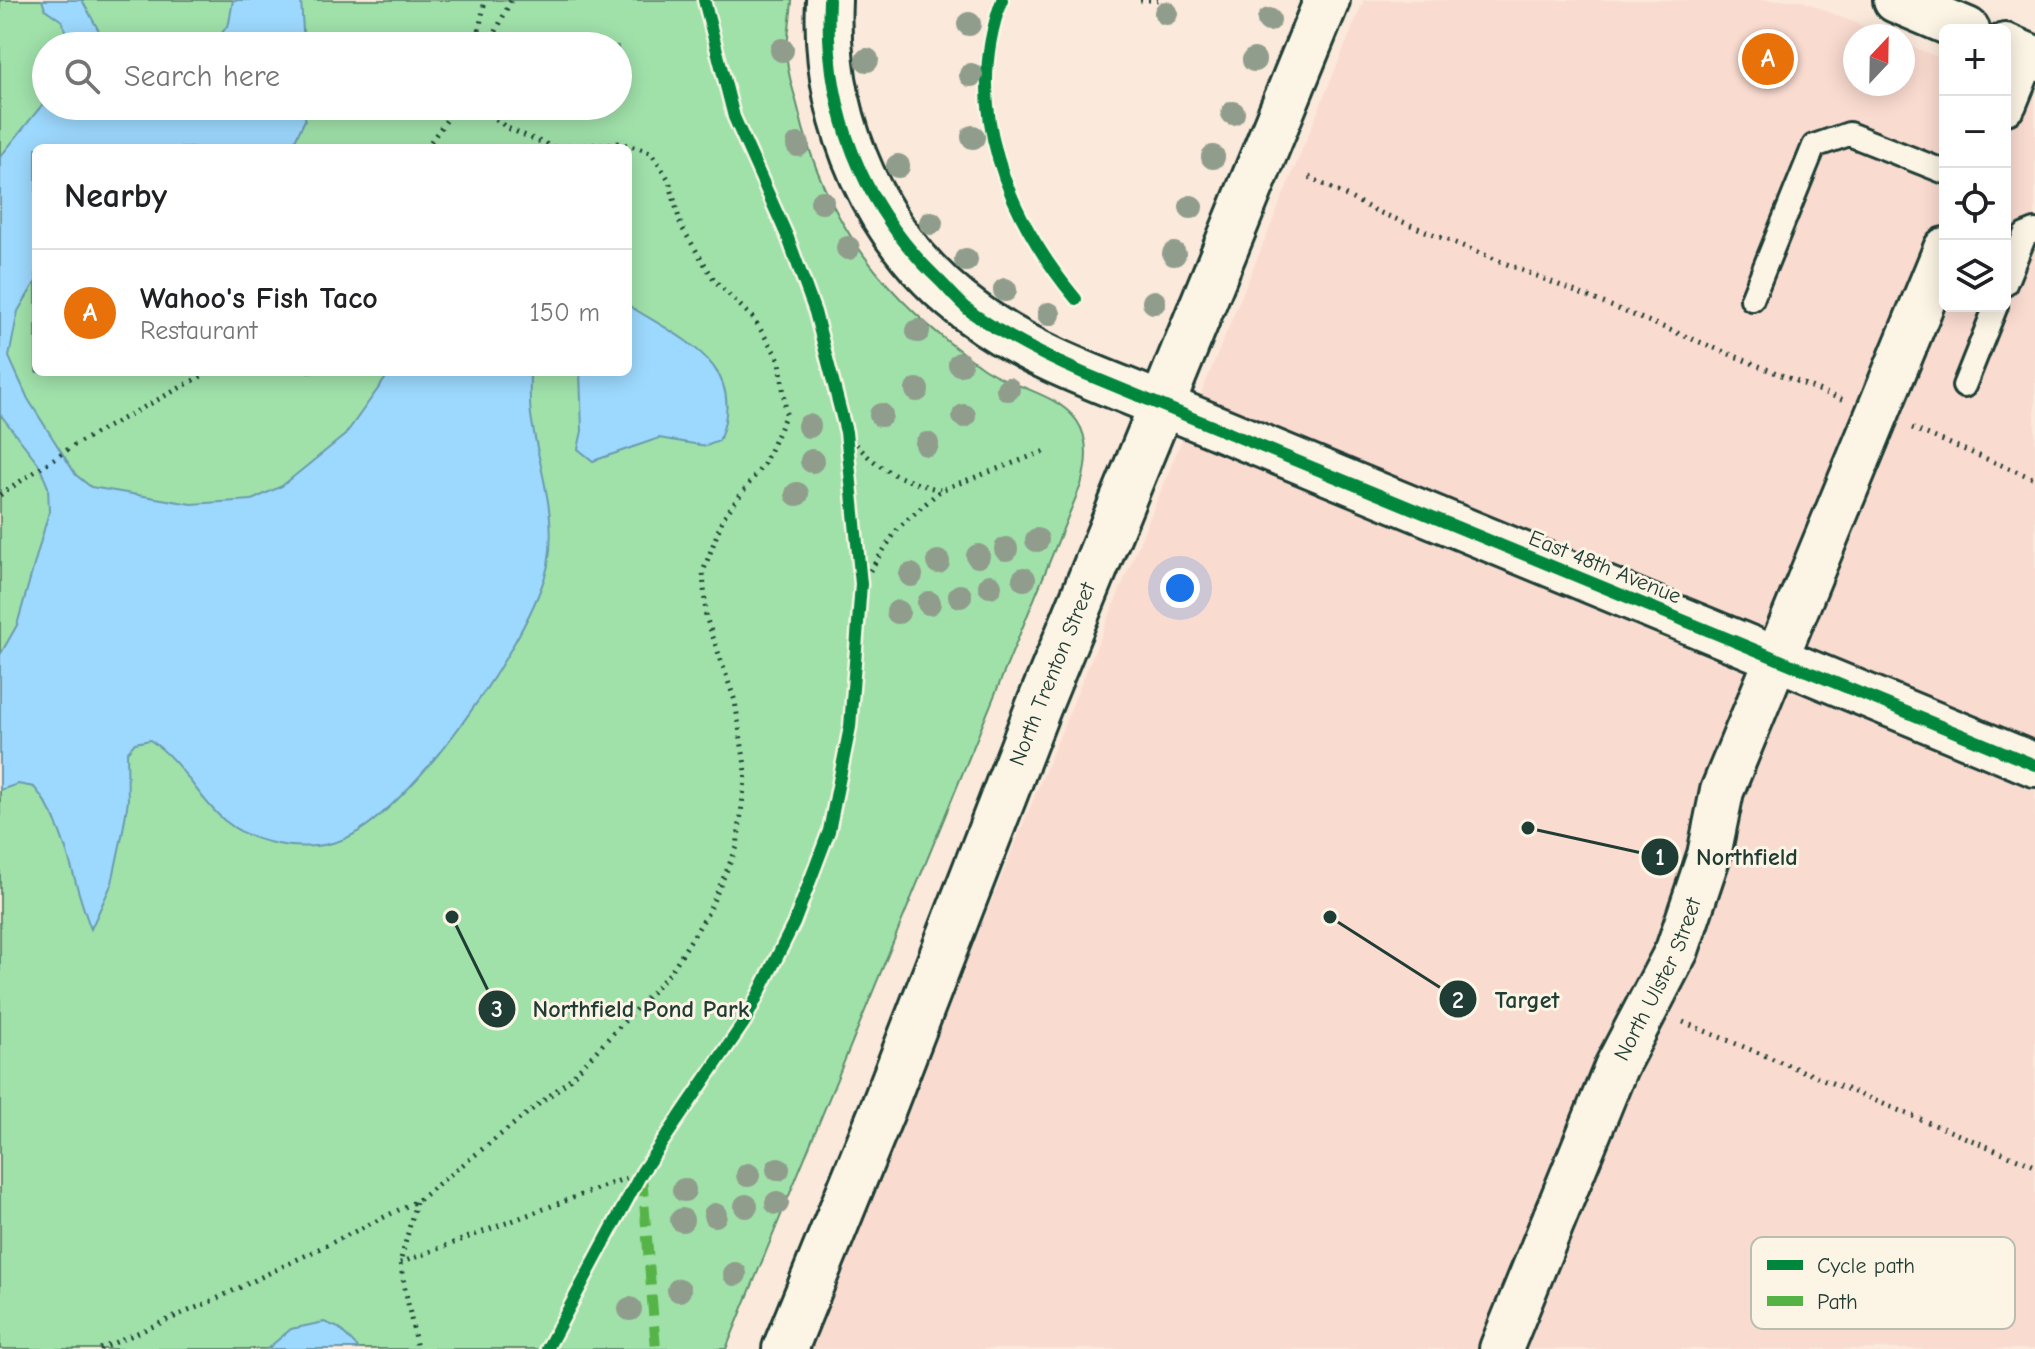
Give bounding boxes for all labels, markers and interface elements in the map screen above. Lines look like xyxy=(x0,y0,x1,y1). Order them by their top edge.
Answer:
north arrow xyxy=(1843,24,1915,96)
map controls xyxy=(1939,24,2011,312)
button: + xyxy=(1939,24,2011,96)
pin: A xyxy=(1742,29,1794,89)
search box xyxy=(32,32,632,120)
icon: search xyxy=(60,54,104,98)
text: Search here xyxy=(124,59,280,94)
button: − xyxy=(1939,96,2011,168)
button: locate xyxy=(1939,168,2011,240)
text: Nearby xyxy=(64,176,167,216)
button: layers xyxy=(1939,240,2011,312)
text: Wahoo's Fish Taco xyxy=(140,281,378,316)
text: A xyxy=(83,298,97,328)
text: 150 m xyxy=(530,298,600,328)
text: Restaurant xyxy=(140,316,257,346)
street label: East 48th Avenue xyxy=(1525,525,1685,609)
your location xyxy=(1160,568,1200,608)
street label: North Trenton Street xyxy=(1004,578,1101,769)
callout: Northfield xyxy=(1640,833,1814,881)
text: 1 xyxy=(1655,843,1665,871)
text: Northfield xyxy=(1696,843,1798,871)
street label: North Ulster Street xyxy=(1609,894,1707,1065)
callout: Target xyxy=(1438,975,1575,1023)
callout: Northfield Pond Park xyxy=(477,985,766,1033)
text: 2 xyxy=(1452,986,1464,1014)
text: Target xyxy=(1495,986,1560,1014)
text: 3 xyxy=(491,995,503,1023)
text: Northfield Pond Park xyxy=(533,995,750,1023)
legend xyxy=(1751,1237,2015,1329)
text: Cycle path xyxy=(1817,1253,1915,1279)
text: Path xyxy=(1817,1289,1858,1315)

